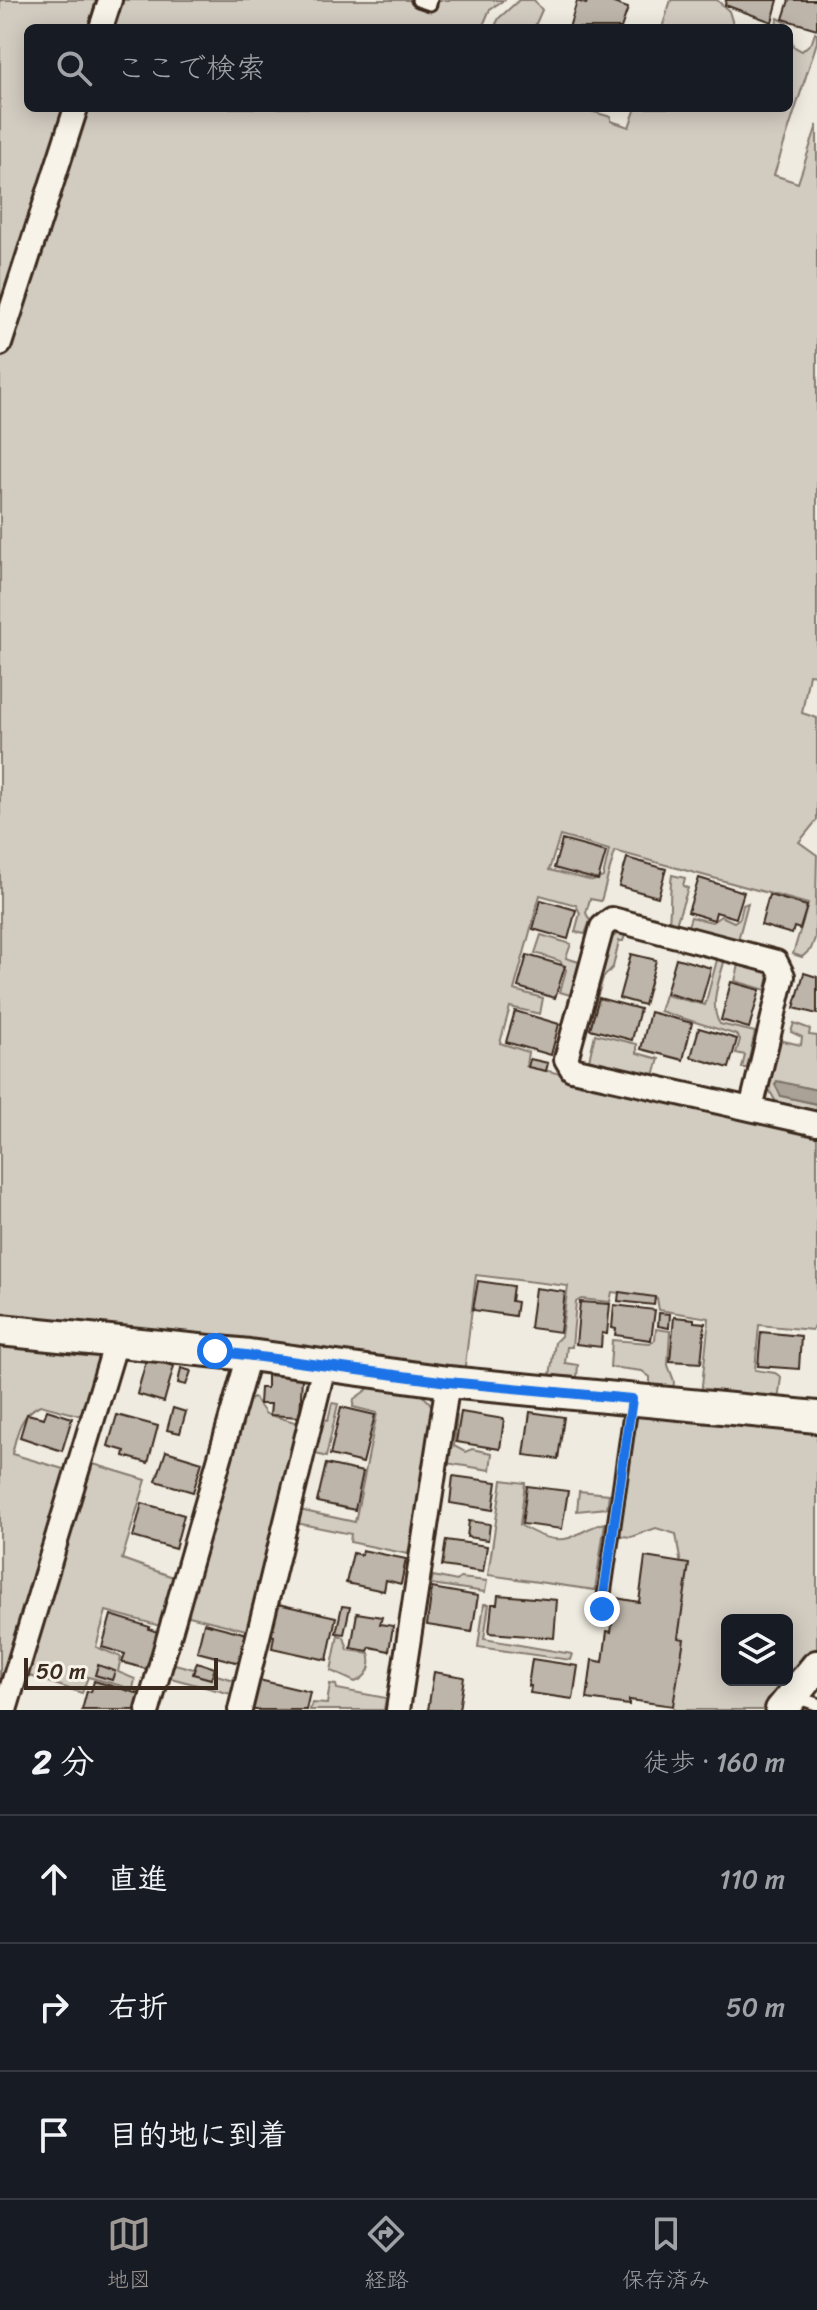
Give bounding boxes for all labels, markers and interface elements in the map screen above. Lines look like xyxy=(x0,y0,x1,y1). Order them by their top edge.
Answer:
search box xyxy=(24,24,793,112)
text: ここで検索 xyxy=(116,41,266,95)
icon: search xyxy=(52,46,96,90)
route start xyxy=(197,1333,233,1369)
route end xyxy=(584,1591,620,1627)
map controls xyxy=(721,1614,793,1686)
button: layers xyxy=(721,1614,793,1686)
text: 50 m xyxy=(36,1652,86,1691)
scale bar xyxy=(24,1654,218,1690)
text: 2 分 xyxy=(32,1732,94,1792)
text: 徒歩 · 160 m xyxy=(643,1739,785,1785)
text: 直進 xyxy=(108,1852,168,1906)
text: 110 m xyxy=(720,1856,785,1902)
icon: ahead xyxy=(32,1857,76,1901)
text: 右折 xyxy=(108,1980,168,2034)
text: 50 m xyxy=(726,1984,785,2030)
icon: right xyxy=(32,1985,76,2029)
text: 目的地に到着 xyxy=(108,2108,288,2162)
icon: arrive xyxy=(32,2113,76,2157)
tab: 地図 xyxy=(107,2212,151,2299)
tab: 経路 xyxy=(364,2212,408,2299)
tab: 保存済み xyxy=(622,2212,710,2299)

